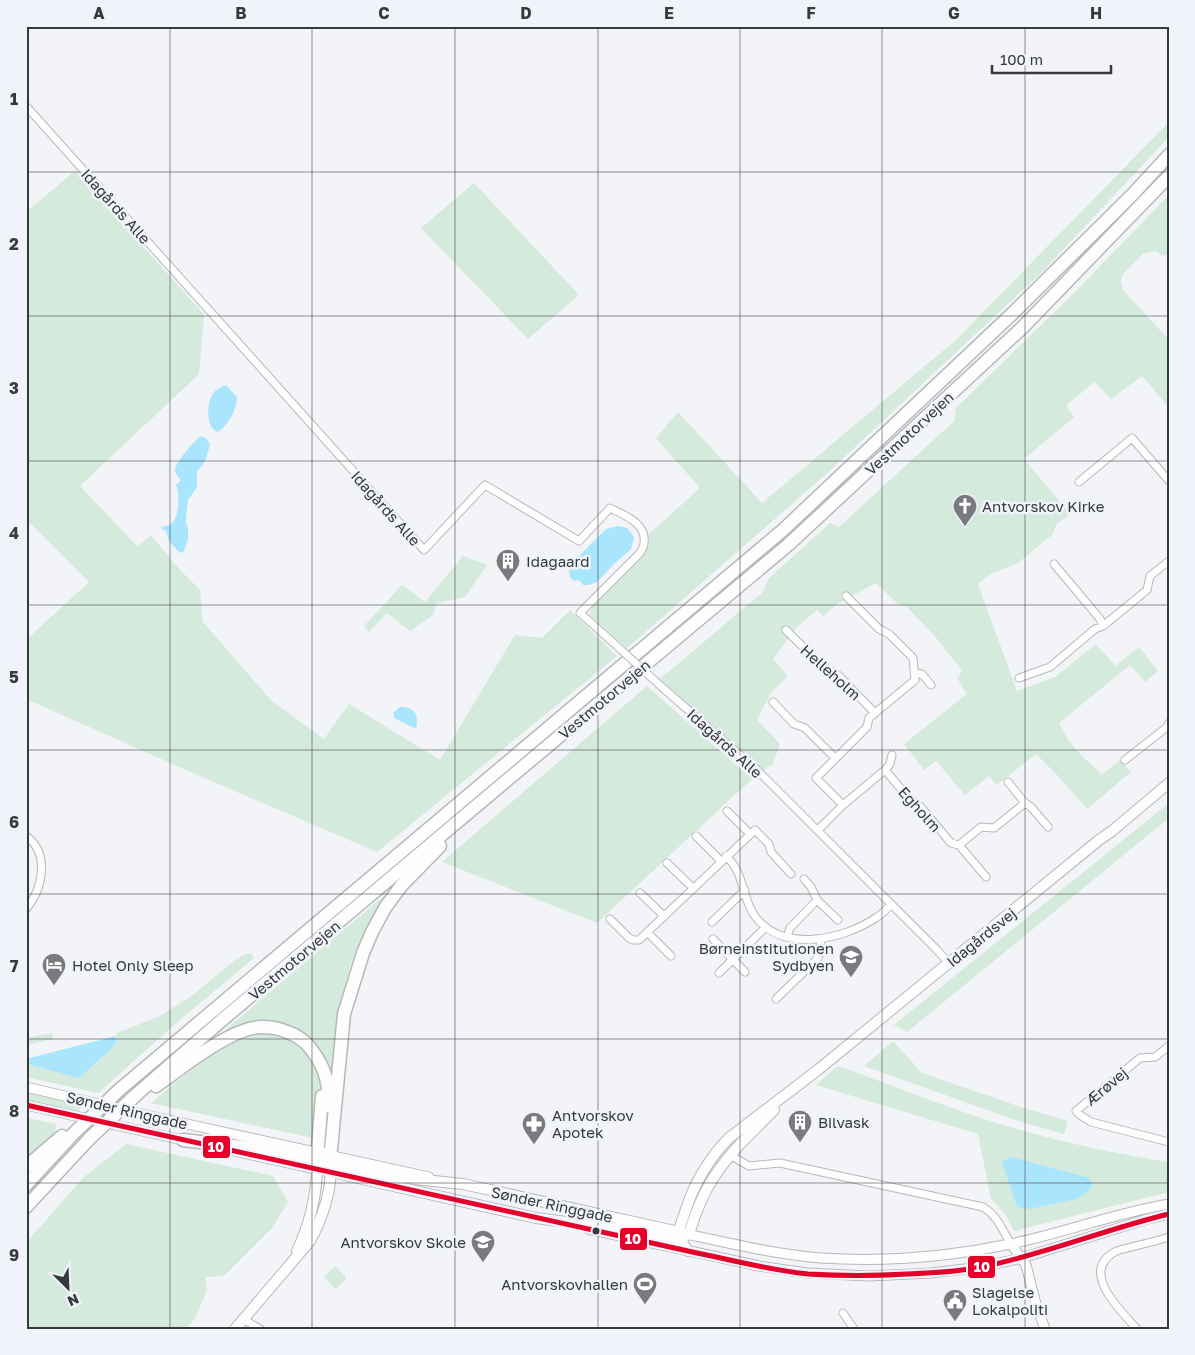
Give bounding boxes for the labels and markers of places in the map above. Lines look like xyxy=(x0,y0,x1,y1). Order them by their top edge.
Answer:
church icon: Antvorskov Kirke xyxy=(952,493,978,527)
place label: Antvorskov Kirke xyxy=(982,497,1105,515)
building icon: Idagaard xyxy=(495,548,521,582)
place label: Idagaard xyxy=(526,552,590,570)
place label: Børneinstitutionen Sydbyen xyxy=(699,939,834,974)
school or university icon: Børneinstitutionen Sydbyen xyxy=(838,944,864,978)
hotel icon: Hotel Only Sleep xyxy=(41,952,67,986)
place label: Hotel Only Sleep xyxy=(72,956,194,974)
place label: Antvorskov Apotek xyxy=(552,1106,634,1141)
building icon: Bilvask xyxy=(787,1109,813,1143)
pharmacy icon: Antvorskov Apotek xyxy=(521,1111,547,1145)
place label: Bilvask xyxy=(818,1113,870,1131)
unlabelled marker xyxy=(591,1226,601,1236)
school or university icon: Antvorskov Skole xyxy=(470,1229,496,1263)
place label: Antvorskov Skole xyxy=(341,1233,466,1251)
sports icon: Antvorskovhallen xyxy=(632,1271,658,1305)
place label: Antvorskovhallen xyxy=(501,1275,628,1293)
place label: Slagelse Lokalpoliti xyxy=(972,1283,1048,1318)
public building icon: Slagelse Lokalpoliti xyxy=(942,1288,968,1322)

